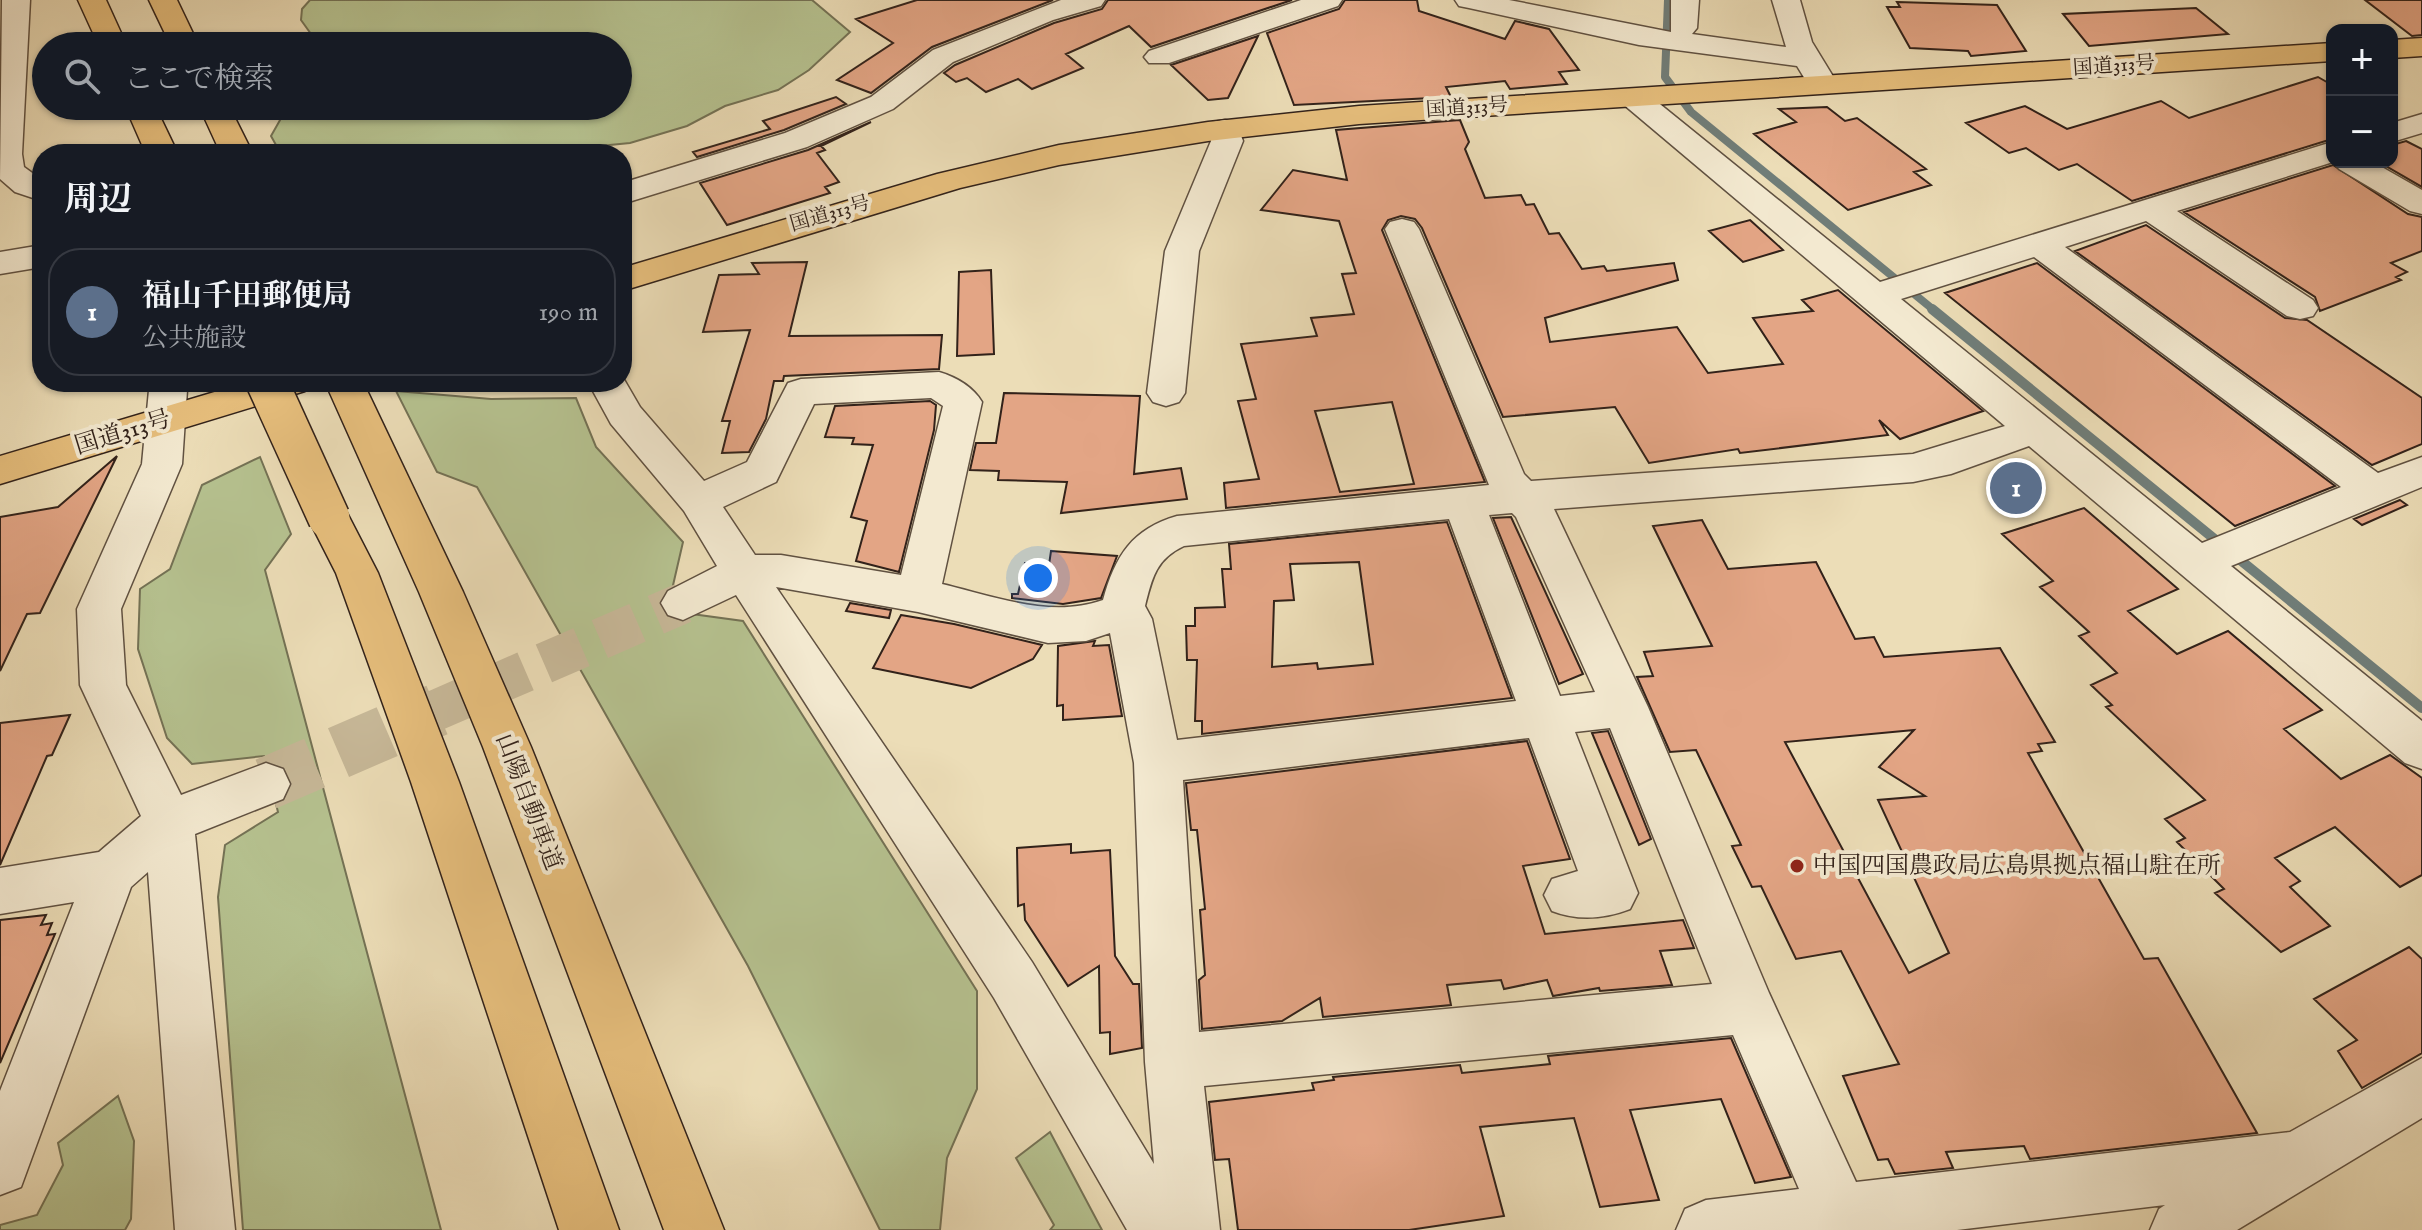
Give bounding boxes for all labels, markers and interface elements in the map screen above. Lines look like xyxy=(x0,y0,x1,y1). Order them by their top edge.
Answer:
map controls xyxy=(2326,24,2398,168)
button: + xyxy=(2326,24,2398,96)
search box xyxy=(32,32,632,120)
street label: 国道313号 xyxy=(2072,51,2156,81)
icon: search xyxy=(60,54,104,98)
text: ここで検索 xyxy=(124,61,274,99)
street label: 国道313号 xyxy=(1425,93,1509,123)
button: − xyxy=(2326,96,2398,168)
text: 周辺 xyxy=(64,179,132,222)
street label: 国道313号 xyxy=(787,191,873,237)
text: 福山千田郵便局 xyxy=(142,278,352,316)
text: 1 xyxy=(87,296,97,329)
text: 190 m xyxy=(538,296,598,329)
text: 公共施設 xyxy=(142,322,246,355)
street label: 国道313号 xyxy=(71,404,175,462)
pin: 1 xyxy=(1990,458,2042,518)
your location xyxy=(1018,558,1058,598)
street label: 山陽自動車道 xyxy=(488,729,568,875)
place label: 中国四国農政局広島県拠点福山駐在所 xyxy=(1813,851,2221,882)
marker: 中国四国農政局広島県拠点福山駐在所 xyxy=(1788,857,1806,875)

